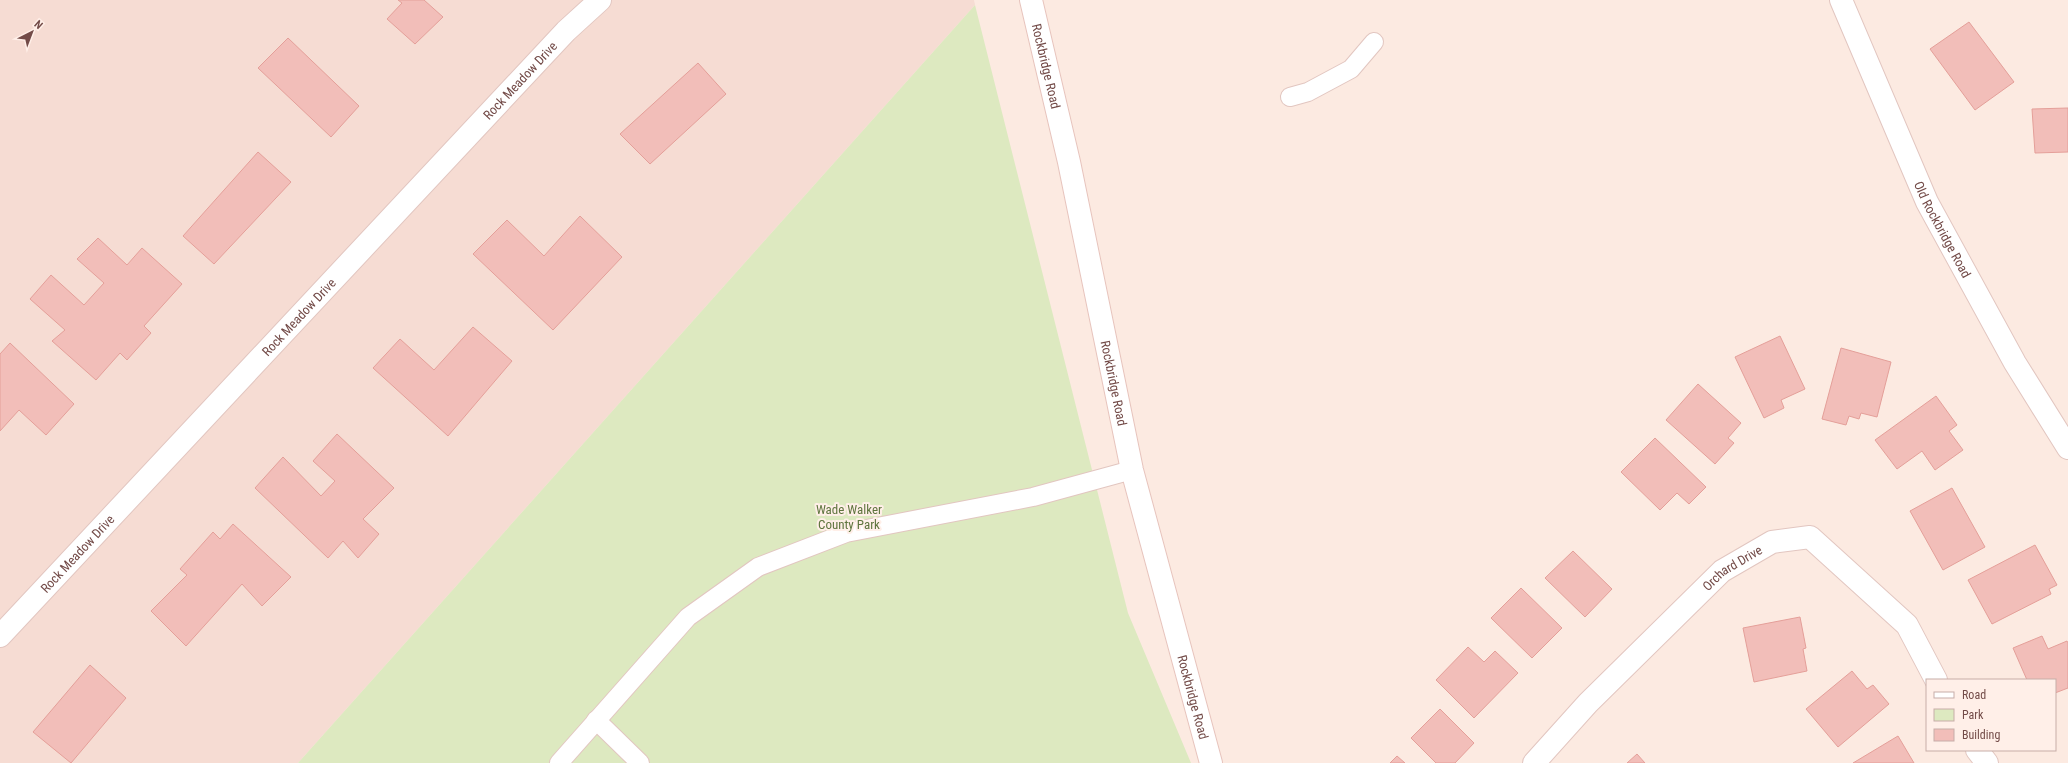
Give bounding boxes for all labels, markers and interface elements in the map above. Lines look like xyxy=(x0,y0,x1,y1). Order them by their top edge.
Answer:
north arrow xyxy=(12,12,52,52)
text: N xyxy=(31,18,45,32)
street label: Rockbridge Road xyxy=(1029,22,1063,110)
street label: Rock Meadow Drive xyxy=(480,39,560,123)
street label: Old Rockbridge Road xyxy=(1911,179,1974,280)
street label: Rock Meadow Drive xyxy=(259,275,339,359)
street label: Rockbridge Road xyxy=(1098,339,1130,427)
park label: Wade Walker County Park xyxy=(816,502,882,532)
street label: Rock Meadow Drive xyxy=(38,512,117,596)
street label: Orchard Drive xyxy=(1700,542,1765,594)
street label: Rockbridge Road xyxy=(1174,653,1211,741)
legend xyxy=(1926,679,2056,751)
text: Road xyxy=(1962,688,1986,702)
text: Park xyxy=(1962,708,1984,722)
text: Building xyxy=(1962,728,2000,742)

